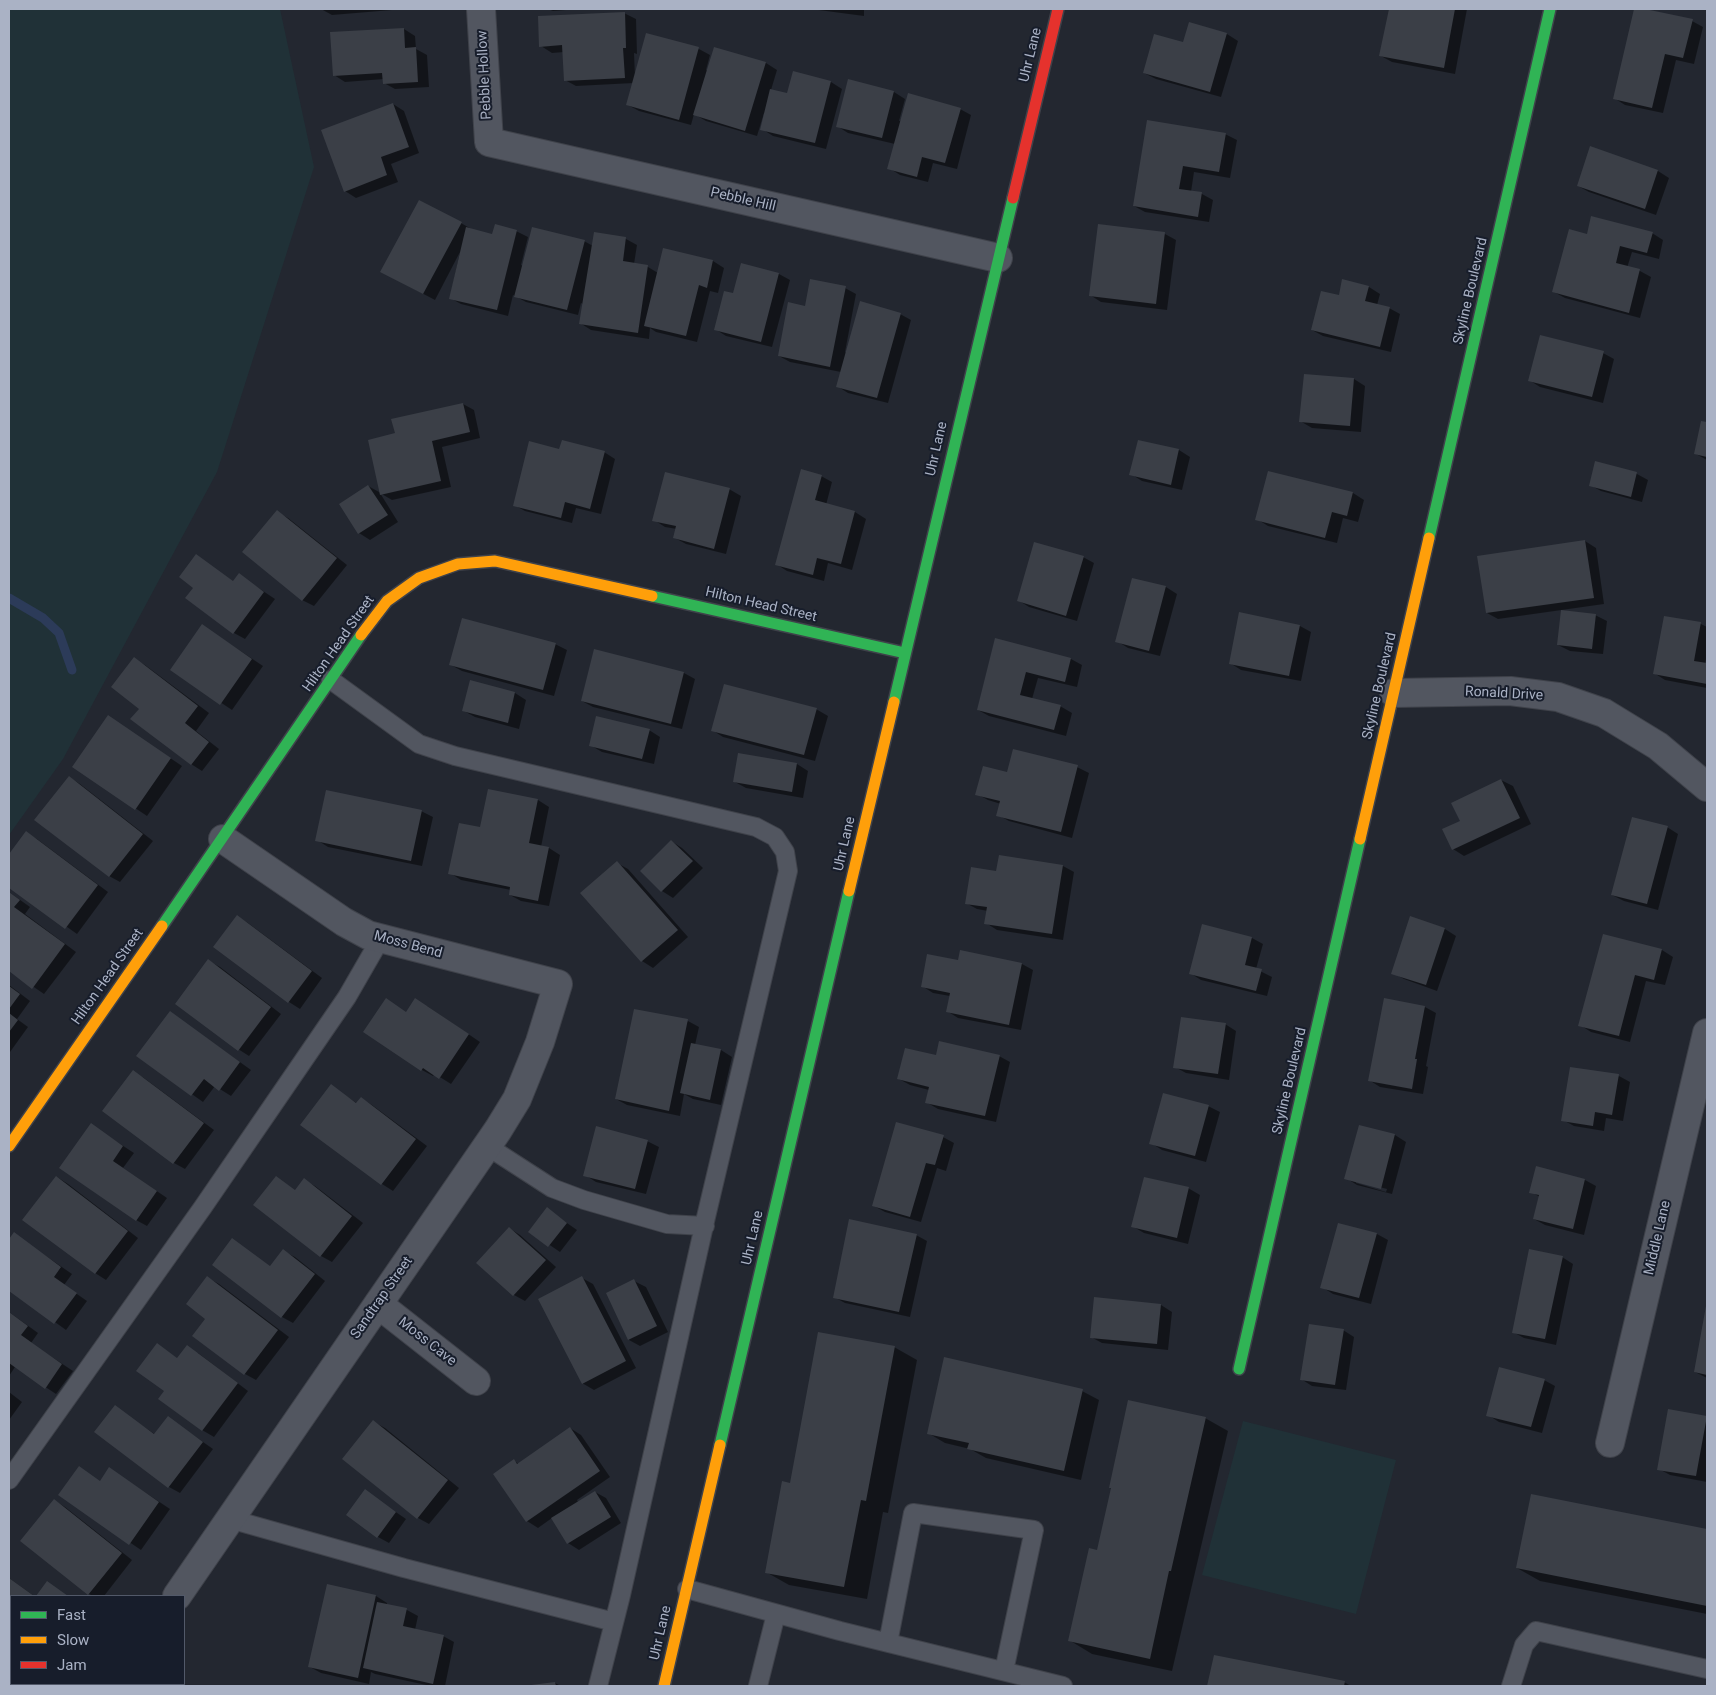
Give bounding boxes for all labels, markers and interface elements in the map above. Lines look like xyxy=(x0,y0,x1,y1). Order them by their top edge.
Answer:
street label: Uhr Lane xyxy=(1016,26,1046,84)
street label: Pebble Hollow xyxy=(474,30,496,120)
street label: Pebble Hill xyxy=(709,184,777,216)
street label: Skyline Boulevard xyxy=(1451,236,1491,346)
street label: Uhr Lane xyxy=(923,420,951,478)
street label: Hilton Head Street xyxy=(704,584,818,626)
street label: Hilton Head Street xyxy=(299,593,379,695)
street label: Skyline Boulevard xyxy=(1360,631,1400,741)
street label: Ronald Drive xyxy=(1465,684,1543,704)
street label: Uhr Lane xyxy=(831,815,859,873)
street label: Hilton Head Street xyxy=(68,926,148,1028)
street label: Moss Bend xyxy=(372,928,444,962)
street label: Skyline Boulevard xyxy=(1270,1026,1310,1136)
street label: Middle Lane xyxy=(1641,1199,1675,1277)
street label: Uhr Lane xyxy=(739,1209,767,1267)
street label: Sandtrap Street xyxy=(347,1254,417,1342)
street label: Moss Cave xyxy=(395,1314,459,1370)
legend xyxy=(10,1595,185,1685)
street label: Uhr Lane xyxy=(647,1604,675,1662)
text: Fast xyxy=(57,1606,86,1624)
text: Slow xyxy=(57,1631,89,1649)
text: Jam xyxy=(57,1656,87,1674)

